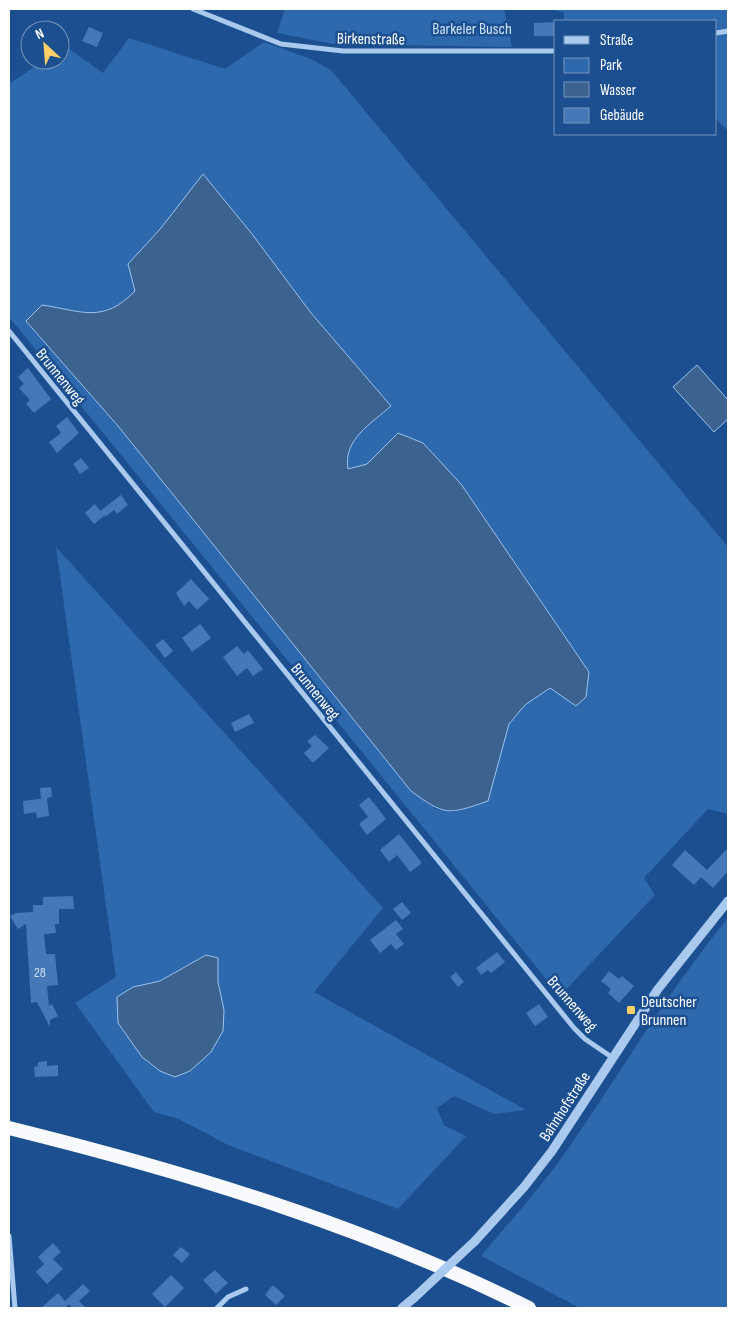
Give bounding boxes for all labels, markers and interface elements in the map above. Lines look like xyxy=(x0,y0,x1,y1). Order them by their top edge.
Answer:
north arrow xyxy=(20,20,70,70)
park label: Barkeler Busch xyxy=(432,20,512,39)
legend xyxy=(554,20,717,135)
text: N xyxy=(32,24,47,43)
street label: Birkenstraße xyxy=(337,29,405,50)
text: Straße xyxy=(600,31,633,50)
text: Park xyxy=(600,56,622,75)
text: Wasser xyxy=(600,81,637,100)
text: Gebäude xyxy=(600,106,644,125)
street label: Brunnenweg xyxy=(31,345,88,409)
street label: Brunnenweg xyxy=(286,660,343,724)
house number: 28 xyxy=(34,964,46,981)
street label: Brunnenweg xyxy=(543,972,601,1036)
place label: Deutscher Brunnen xyxy=(641,993,697,1030)
marker: Deutscher Brunnen xyxy=(625,1004,637,1016)
street label: Bahnhofstraße xyxy=(536,1068,595,1145)

